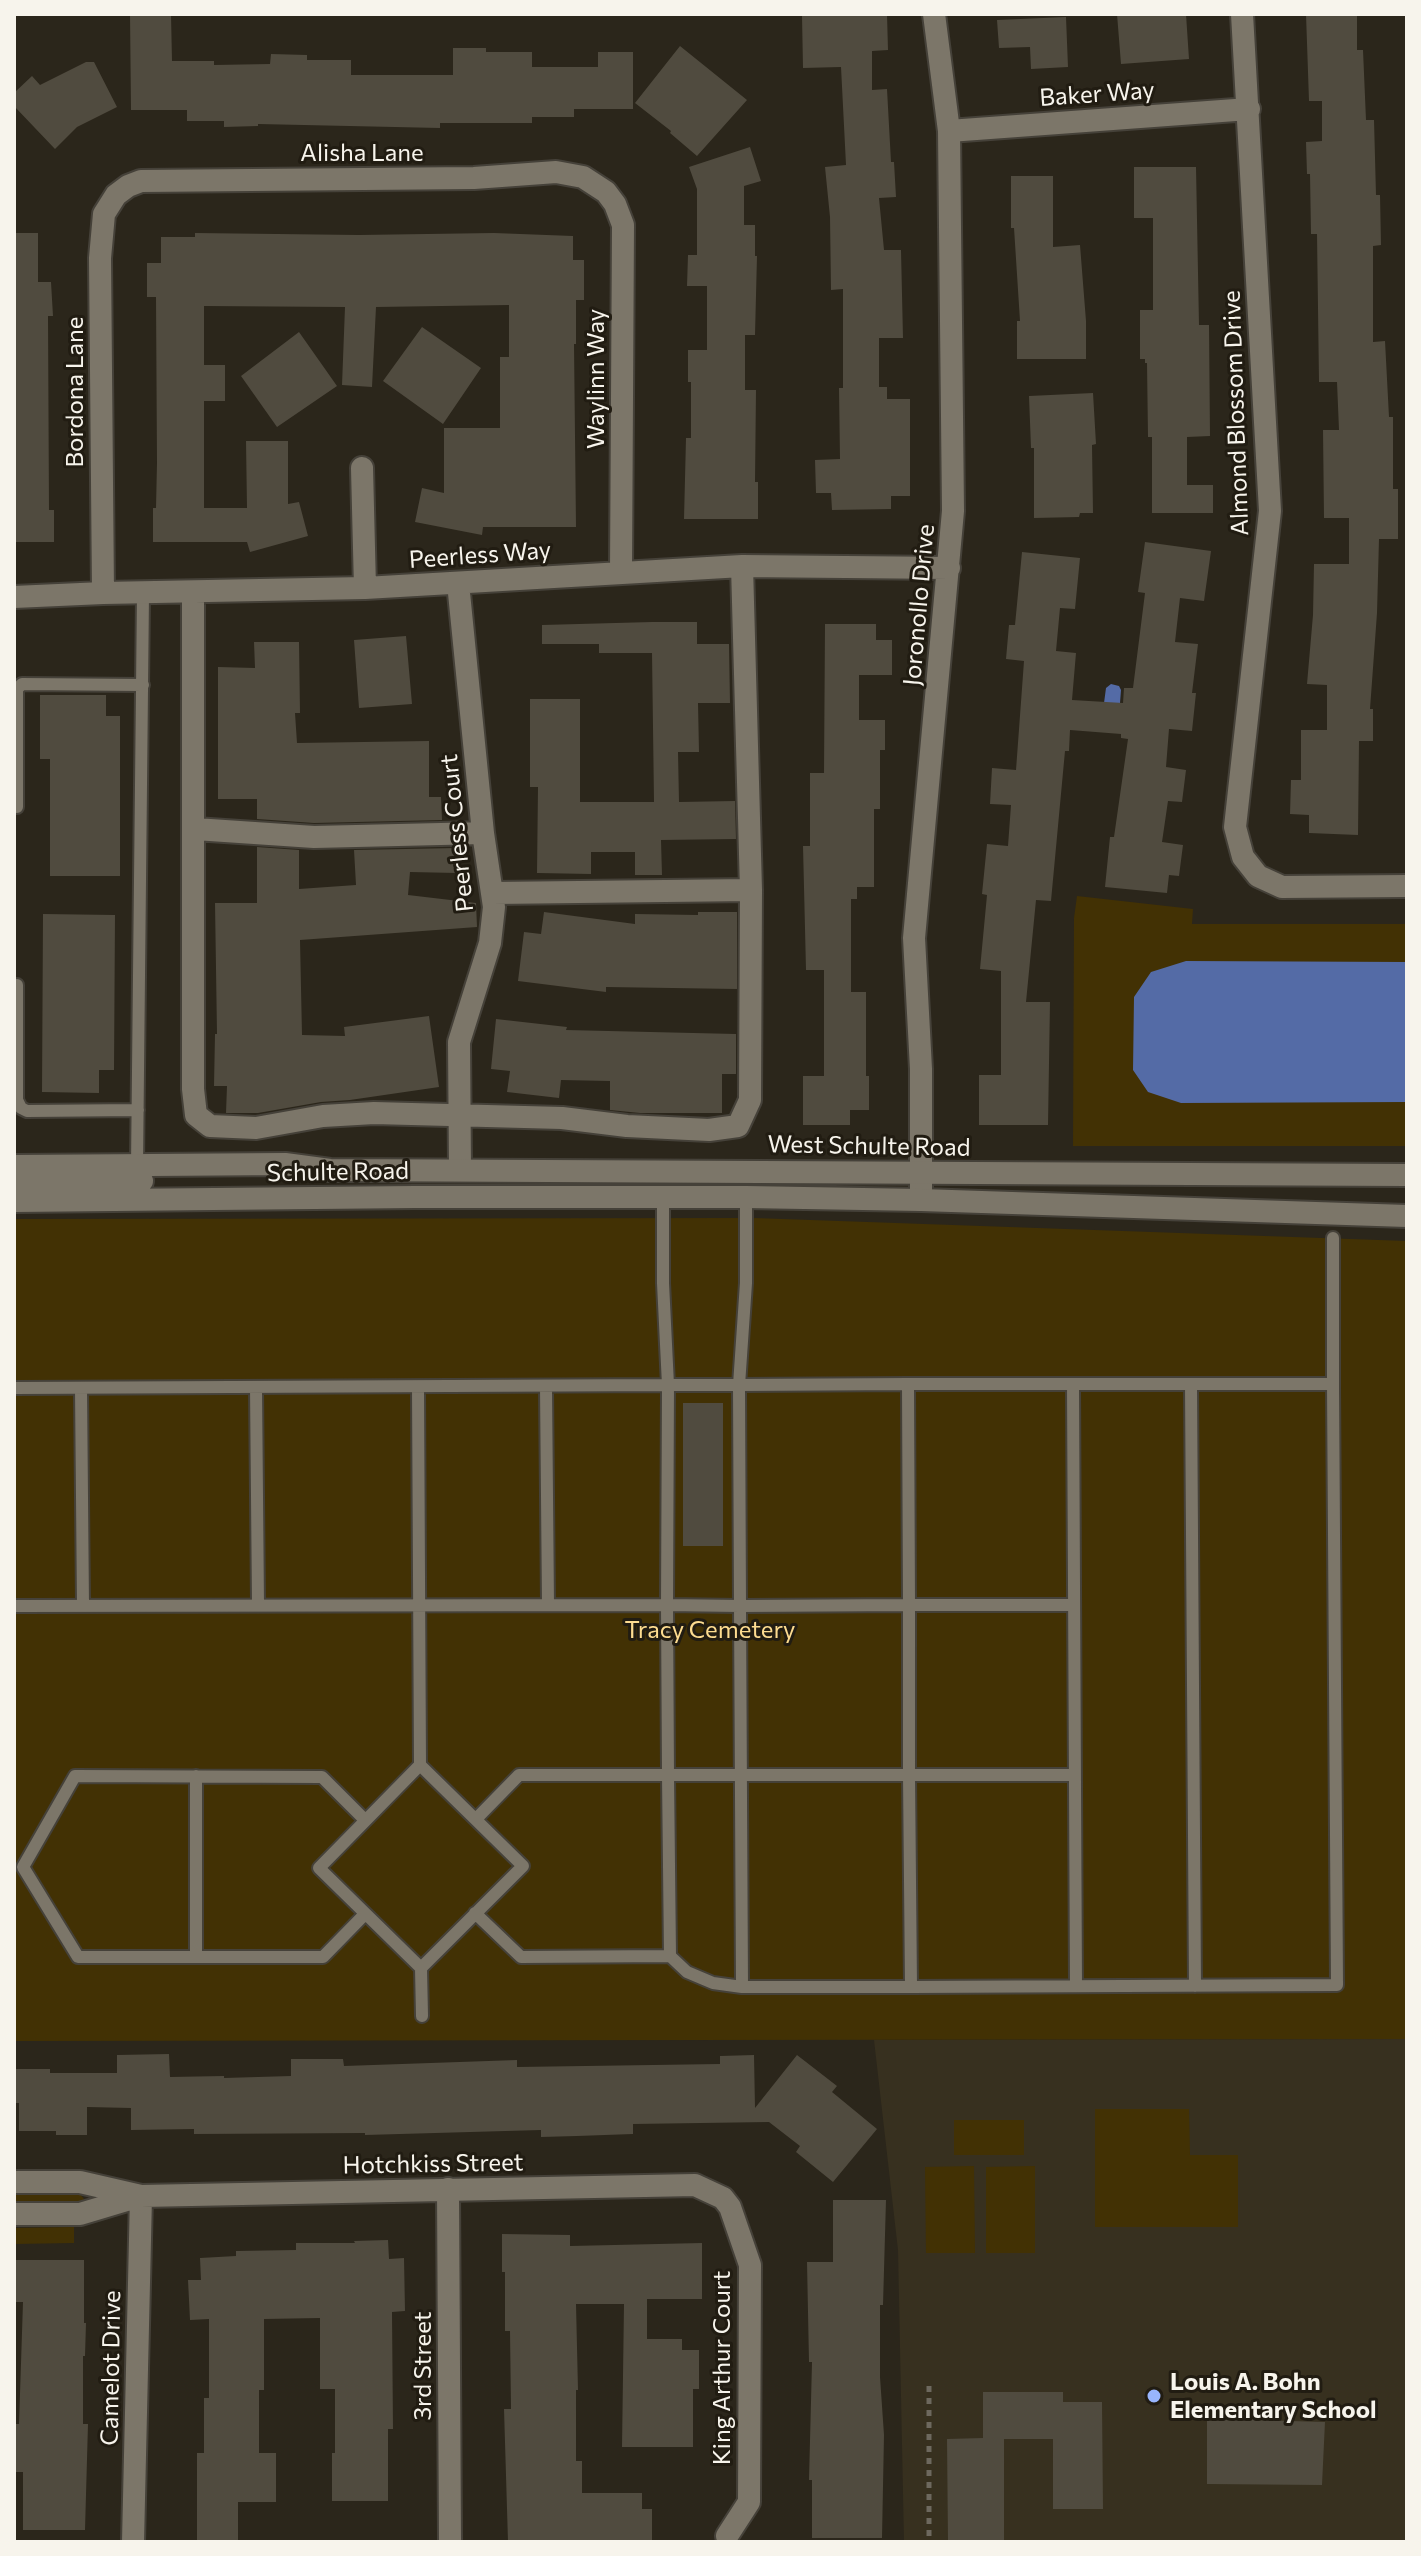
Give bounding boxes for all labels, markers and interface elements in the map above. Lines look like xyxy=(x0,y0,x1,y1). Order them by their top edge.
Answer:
street label: Baker Way xyxy=(1039,76,1155,112)
street label: Alisha Lane xyxy=(300,139,424,167)
street label: Almond Blossom Drive xyxy=(1217,290,1255,536)
street label: Waylinn Way xyxy=(582,309,610,449)
street label: Bordona Lane xyxy=(61,317,89,467)
street label: Joronollo Drive xyxy=(898,523,940,687)
street label: Peerless Way xyxy=(408,536,552,574)
street label: Peerless Court xyxy=(434,753,480,913)
street label: West Schulte Road xyxy=(767,1130,971,1162)
street label: Schulte Road xyxy=(267,1156,409,1188)
park label: Tracy Cemetery xyxy=(624,1616,796,1644)
street label: Hotchkiss Street xyxy=(342,2148,524,2180)
street label: King Arthur Court xyxy=(708,2271,736,2465)
street label: Camelot Drive xyxy=(95,2290,127,2446)
street label: 3rd Street xyxy=(409,2311,437,2421)
place label: Louis A. Bohn Elementary School xyxy=(1170,2368,1377,2424)
marker: Louis A. Bohn Elementary School xyxy=(1145,2387,1163,2405)

